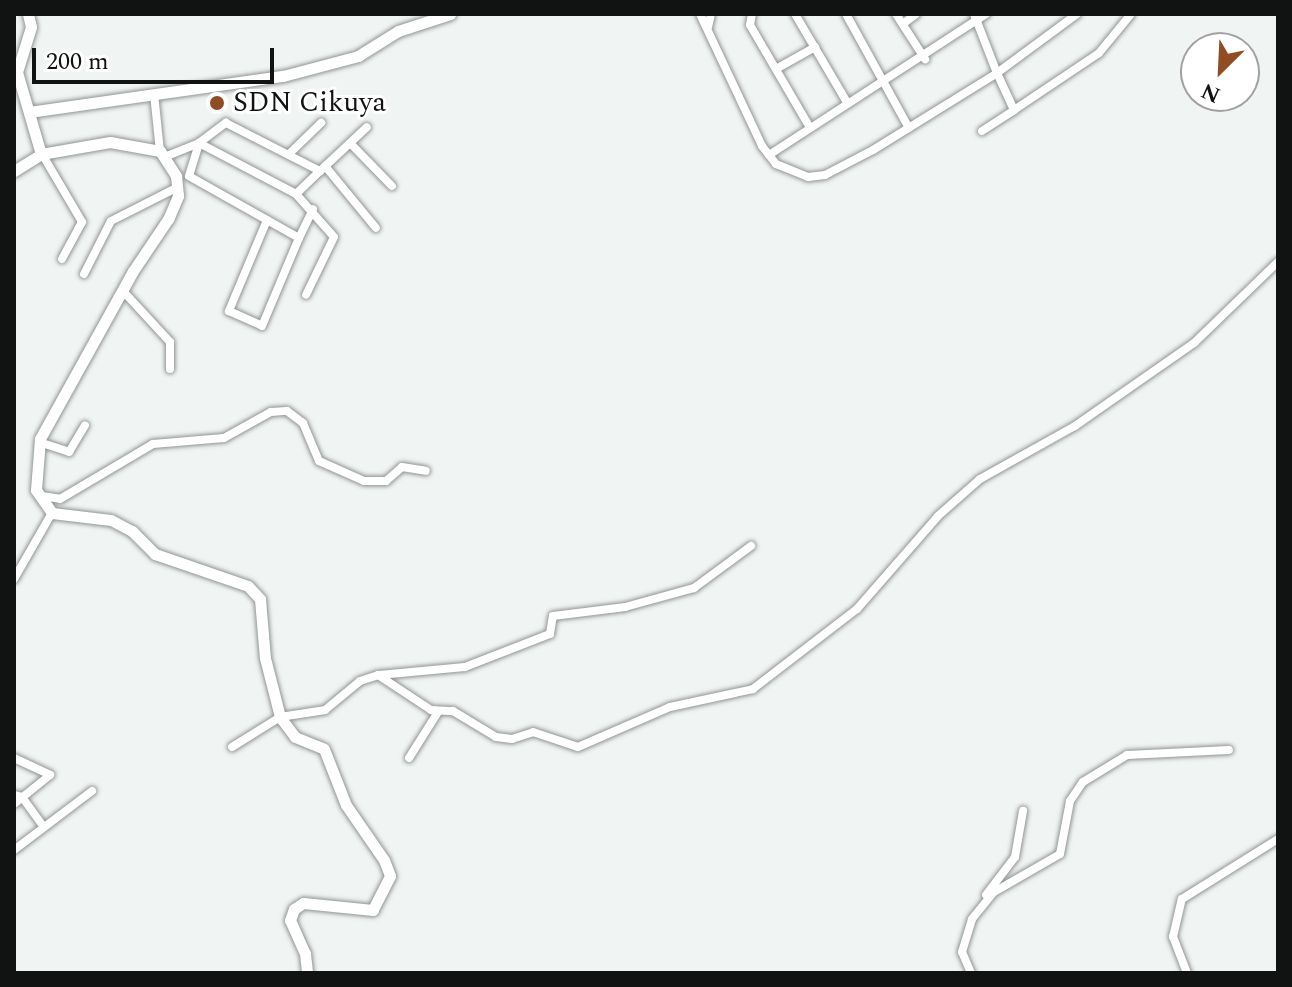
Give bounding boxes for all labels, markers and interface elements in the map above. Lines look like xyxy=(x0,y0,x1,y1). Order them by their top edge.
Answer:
scale bar xyxy=(36,32,278,82)
north arrow xyxy=(1180,32,1260,112)
text: 200 m xyxy=(46,44,109,80)
text: N xyxy=(1196,74,1226,111)
place label: SDN Cikuya xyxy=(233,86,386,120)
marker: SDN Cikuya xyxy=(208,94,226,112)

